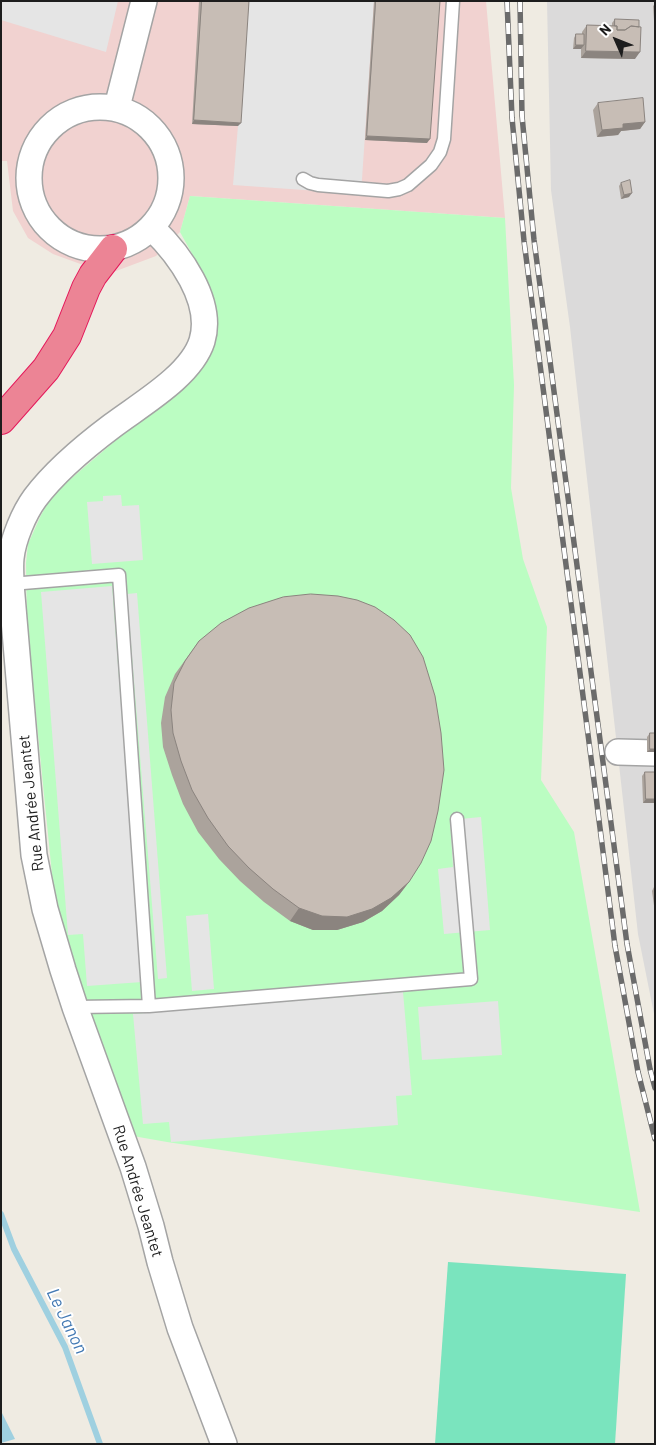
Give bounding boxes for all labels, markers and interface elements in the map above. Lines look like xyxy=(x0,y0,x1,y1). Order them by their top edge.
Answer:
north arrow xyxy=(591,15,641,65)
text: N xyxy=(596,20,614,38)
street label: Rue Andrée Jeantet xyxy=(14,734,48,872)
street label: Rue Andrée Jeantet xyxy=(109,1123,167,1259)
water label: Le Janon xyxy=(42,1285,92,1357)

